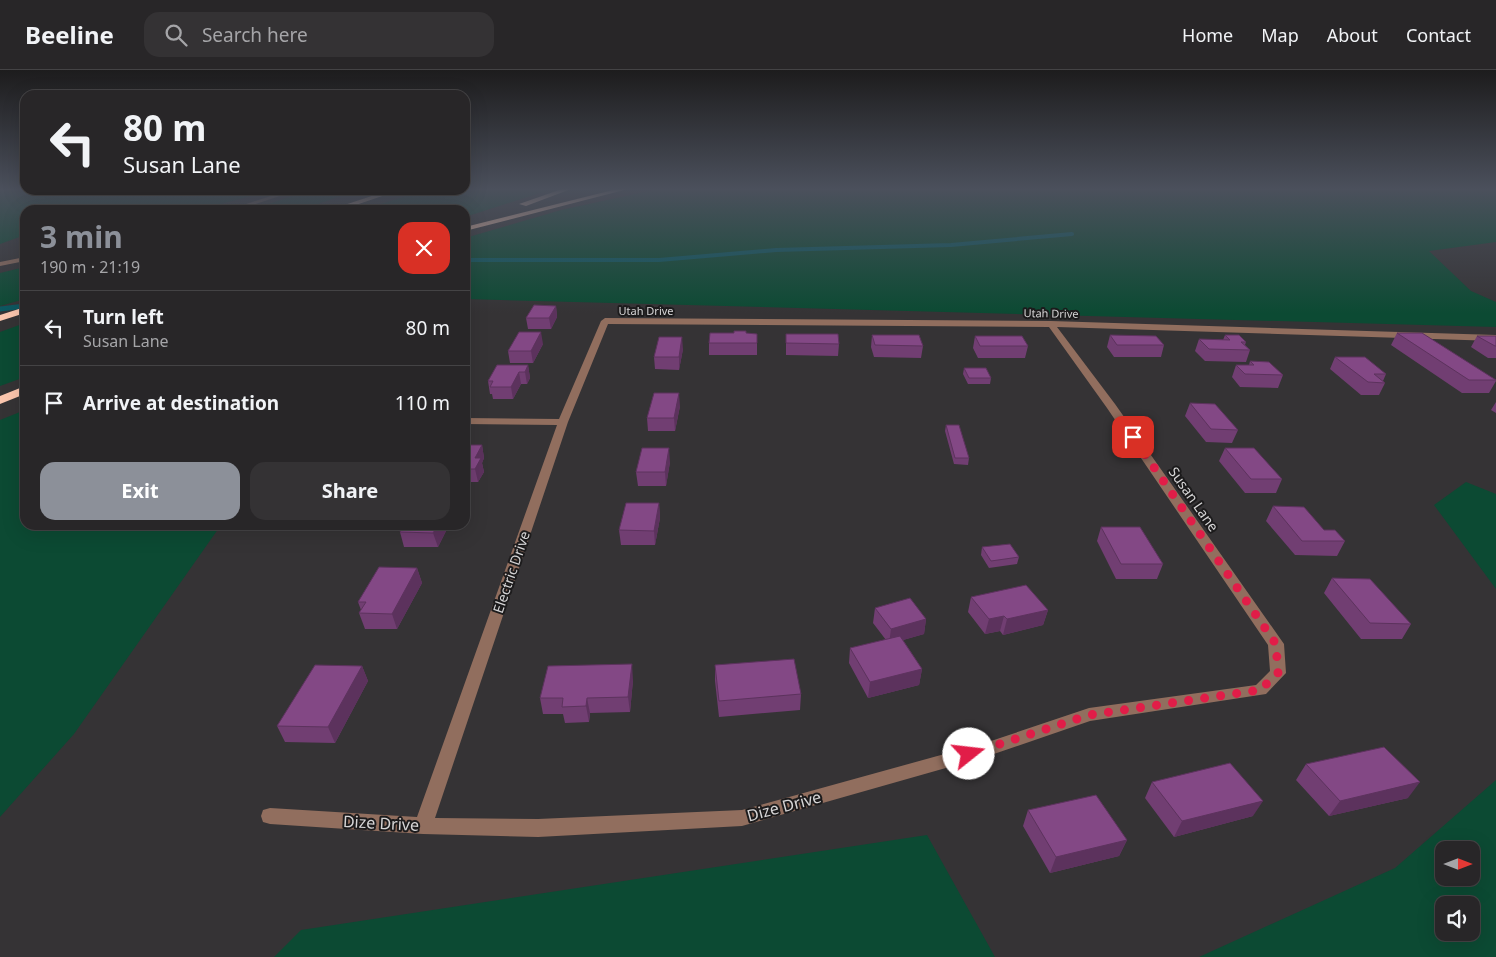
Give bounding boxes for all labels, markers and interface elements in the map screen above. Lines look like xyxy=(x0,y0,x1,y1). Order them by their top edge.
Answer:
search box xyxy=(144,12,494,57)
text: Beeline xyxy=(25,18,114,51)
icon: search xyxy=(162,21,190,49)
text: Search here xyxy=(202,22,308,48)
text: Home xyxy=(1182,23,1233,47)
text: Map xyxy=(1261,23,1299,47)
text: About xyxy=(1327,23,1378,47)
text: Contact xyxy=(1406,23,1471,47)
text: 80 m xyxy=(123,104,206,151)
icon: left xyxy=(40,110,105,175)
text: Susan Lane xyxy=(123,149,241,179)
text: 3 min xyxy=(40,216,123,257)
button: close xyxy=(398,222,450,274)
text: 190 m · 21:19 xyxy=(40,256,140,278)
street label: Utah Drive xyxy=(618,303,674,318)
text: Turn left xyxy=(83,304,164,330)
street label: Utah Drive xyxy=(1023,305,1079,321)
icon: left xyxy=(40,314,68,342)
text: 80 m xyxy=(406,315,450,341)
text: Susan Lane xyxy=(83,330,169,352)
icon: arrive xyxy=(40,389,68,417)
text: Arrive at destination xyxy=(83,390,279,416)
text: 110 m xyxy=(395,390,450,416)
pin xyxy=(1112,416,1154,458)
icon: arrive xyxy=(1119,423,1147,451)
button: Exit xyxy=(40,462,240,520)
button: Share xyxy=(250,462,450,520)
street label: Susan Lane xyxy=(1165,463,1223,535)
street label: Electric Drive xyxy=(488,528,534,615)
position arrow xyxy=(942,727,994,779)
street label: Dize Drive xyxy=(744,786,824,826)
street label: Dize Drive xyxy=(342,810,420,836)
north arrow xyxy=(1435,841,1480,886)
map controls xyxy=(1435,841,1480,941)
button: sound xyxy=(1435,896,1480,941)

